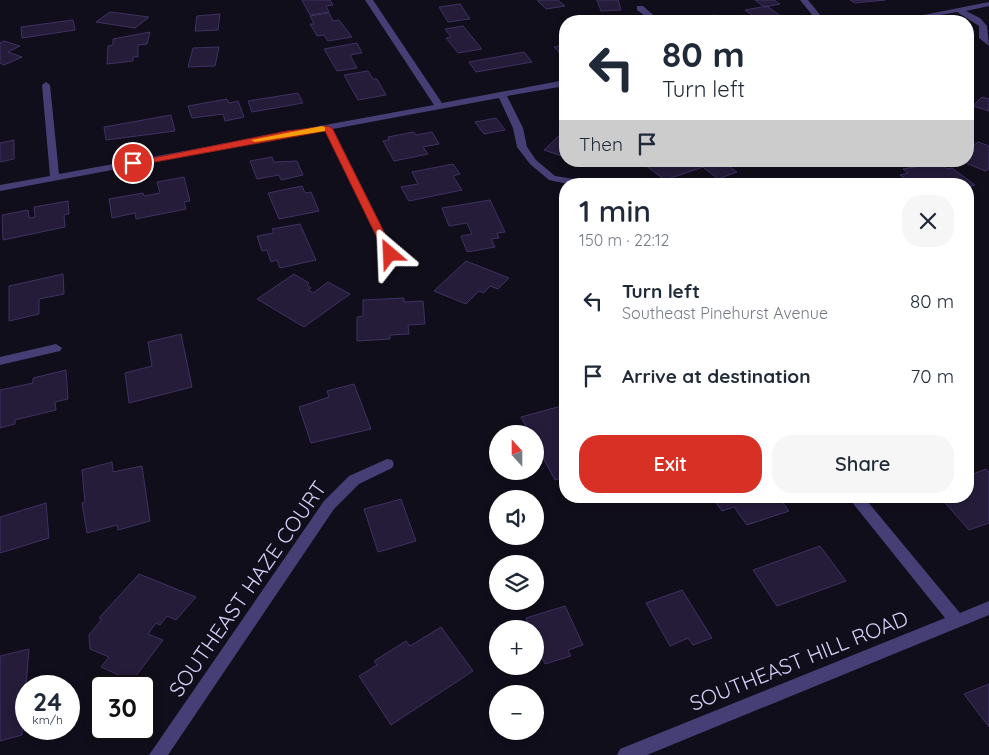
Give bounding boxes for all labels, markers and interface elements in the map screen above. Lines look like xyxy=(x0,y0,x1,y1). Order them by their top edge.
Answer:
text: 80 m xyxy=(662,32,745,76)
icon: left xyxy=(579,35,644,100)
text: Turn left xyxy=(662,75,745,103)
icon: arrive xyxy=(633,130,661,158)
text: Then xyxy=(579,132,623,156)
pin xyxy=(112,142,154,184)
icon: arrive xyxy=(119,149,147,177)
text: 1 min xyxy=(579,192,651,230)
button: close xyxy=(902,195,954,247)
position arrow xyxy=(363,227,415,279)
text: 150 m · 22:12 xyxy=(579,230,669,250)
text: Turn left xyxy=(622,279,700,303)
icon: left xyxy=(579,287,607,315)
text: 80 m xyxy=(910,289,954,313)
text: Southeast Pinehurst Avenue xyxy=(622,303,828,323)
icon: arrive xyxy=(579,362,607,390)
text: Arrive at destination xyxy=(622,364,811,388)
text: 70 m xyxy=(910,364,954,388)
north arrow xyxy=(489,425,544,480)
map controls xyxy=(489,425,544,740)
button: Exit xyxy=(579,435,762,493)
button: Share xyxy=(772,435,954,493)
street label: SOUTHEAST HAZE COURT xyxy=(163,475,332,701)
button: sound xyxy=(489,490,544,545)
button: layers xyxy=(489,555,544,610)
street label: SOUTHEAST HILL ROAD xyxy=(686,604,912,716)
button: + xyxy=(489,620,544,675)
speed limit sign: 30 xyxy=(90,675,155,740)
button: − xyxy=(489,685,544,740)
text: 24 xyxy=(33,686,62,717)
text: km/h xyxy=(32,712,63,727)

